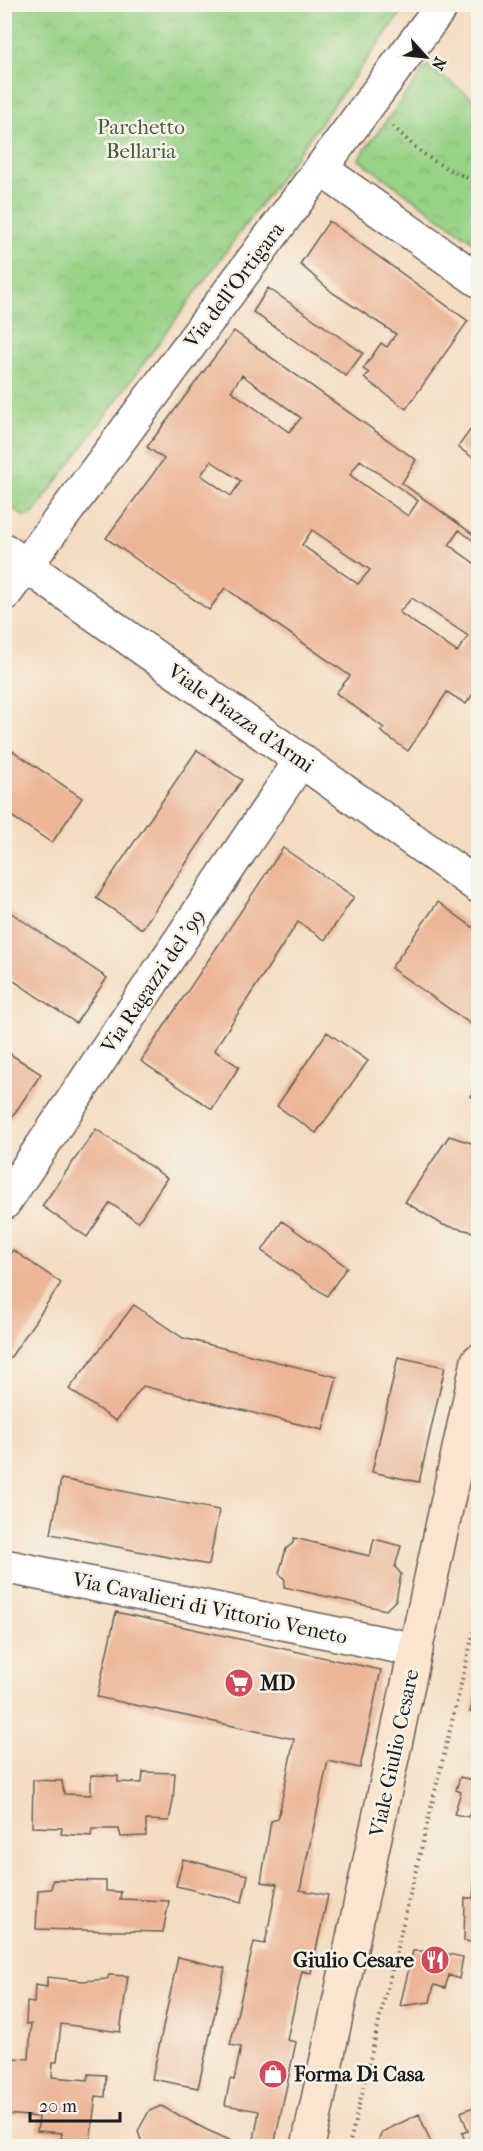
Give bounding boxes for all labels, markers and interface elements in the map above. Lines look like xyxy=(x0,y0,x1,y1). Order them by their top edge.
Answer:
north arrow xyxy=(396,27,456,87)
text: N xyxy=(427,54,450,74)
park label: Parchetto Bellaria xyxy=(97,115,185,163)
street label: Via dell'Ortigara xyxy=(178,217,289,353)
street label: Viale Piazza d'Armi xyxy=(163,658,319,777)
street label: Via Ragazzi del '99 xyxy=(95,905,210,1058)
street label: Via Cavalieri di Vittorio Veneto xyxy=(69,1567,350,1649)
supermarket icon: MD xyxy=(223,1667,255,1699)
street label: Viale Giulio Cesare xyxy=(364,1667,424,1840)
place label: MD xyxy=(259,1671,295,1695)
restaurant icon: Giulio Cesare xyxy=(419,1944,451,1976)
place label: Giulio Cesare xyxy=(293,1948,415,1972)
shop icon: Forma Di Casa xyxy=(257,2058,289,2090)
place label: Forma Di Casa xyxy=(293,2062,426,2086)
scale bar xyxy=(30,2085,120,2123)
text: 20 m xyxy=(39,2096,77,2117)

